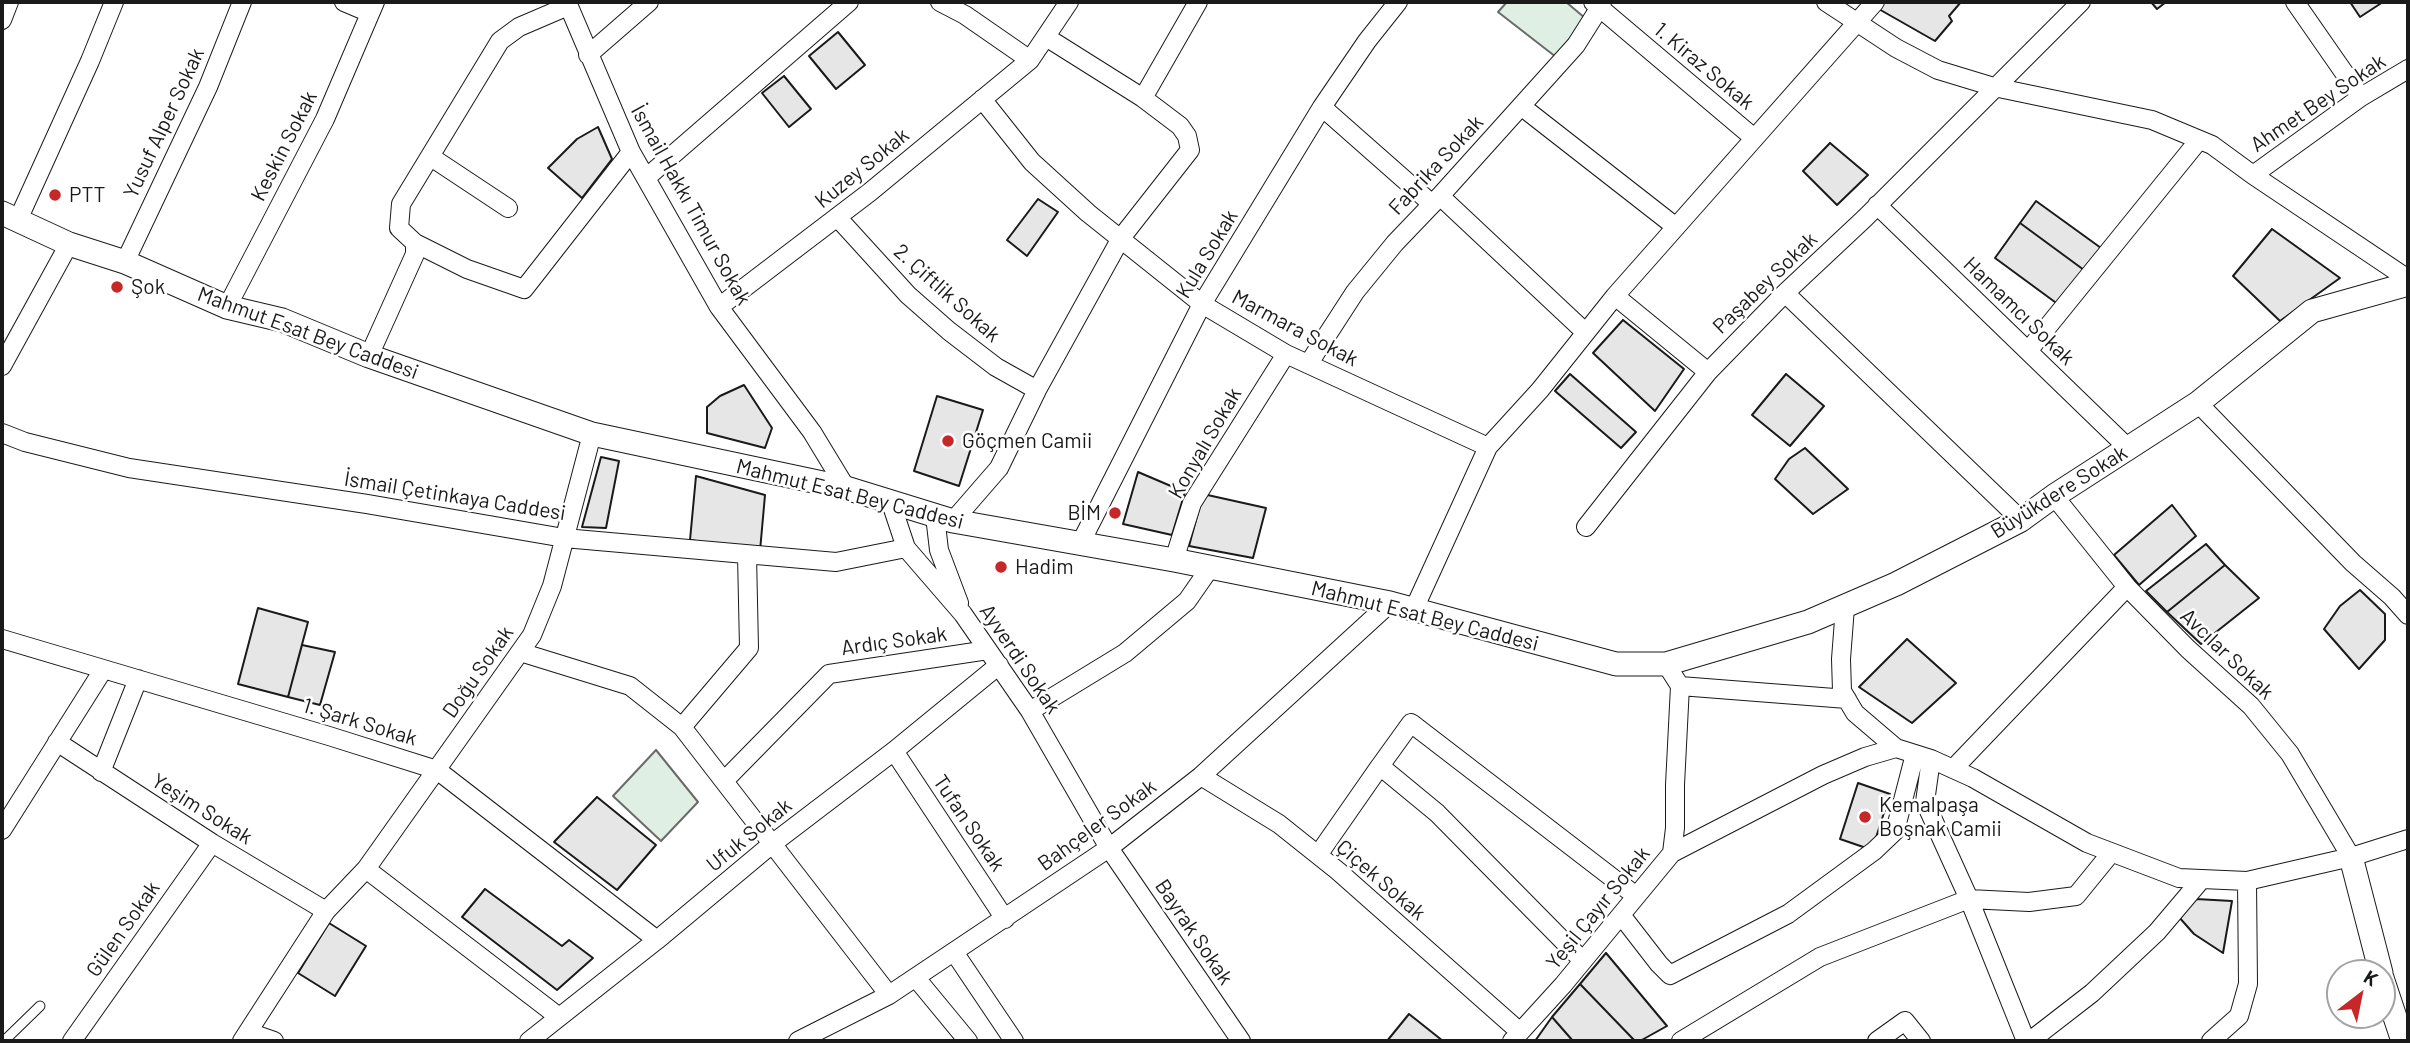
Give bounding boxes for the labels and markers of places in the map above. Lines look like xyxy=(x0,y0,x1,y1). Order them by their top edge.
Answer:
place label: PTT xyxy=(69,182,105,208)
marker: PTT xyxy=(47,187,63,203)
place label: Şok xyxy=(131,274,165,300)
marker: Şok xyxy=(109,279,125,295)
place label: Göçmen Camii xyxy=(962,428,1092,454)
marker: Göçmen Camii xyxy=(940,433,956,449)
place label: BİM xyxy=(1067,500,1101,526)
marker: BİM xyxy=(1107,505,1123,521)
place label: Hadim xyxy=(1015,554,1074,580)
marker: Hadim xyxy=(993,559,1009,575)
place label: Kemalpaşa Boşnak Camii xyxy=(1879,792,2002,842)
marker: Kemalpaşa Boşnak Camii xyxy=(1857,809,1873,825)

